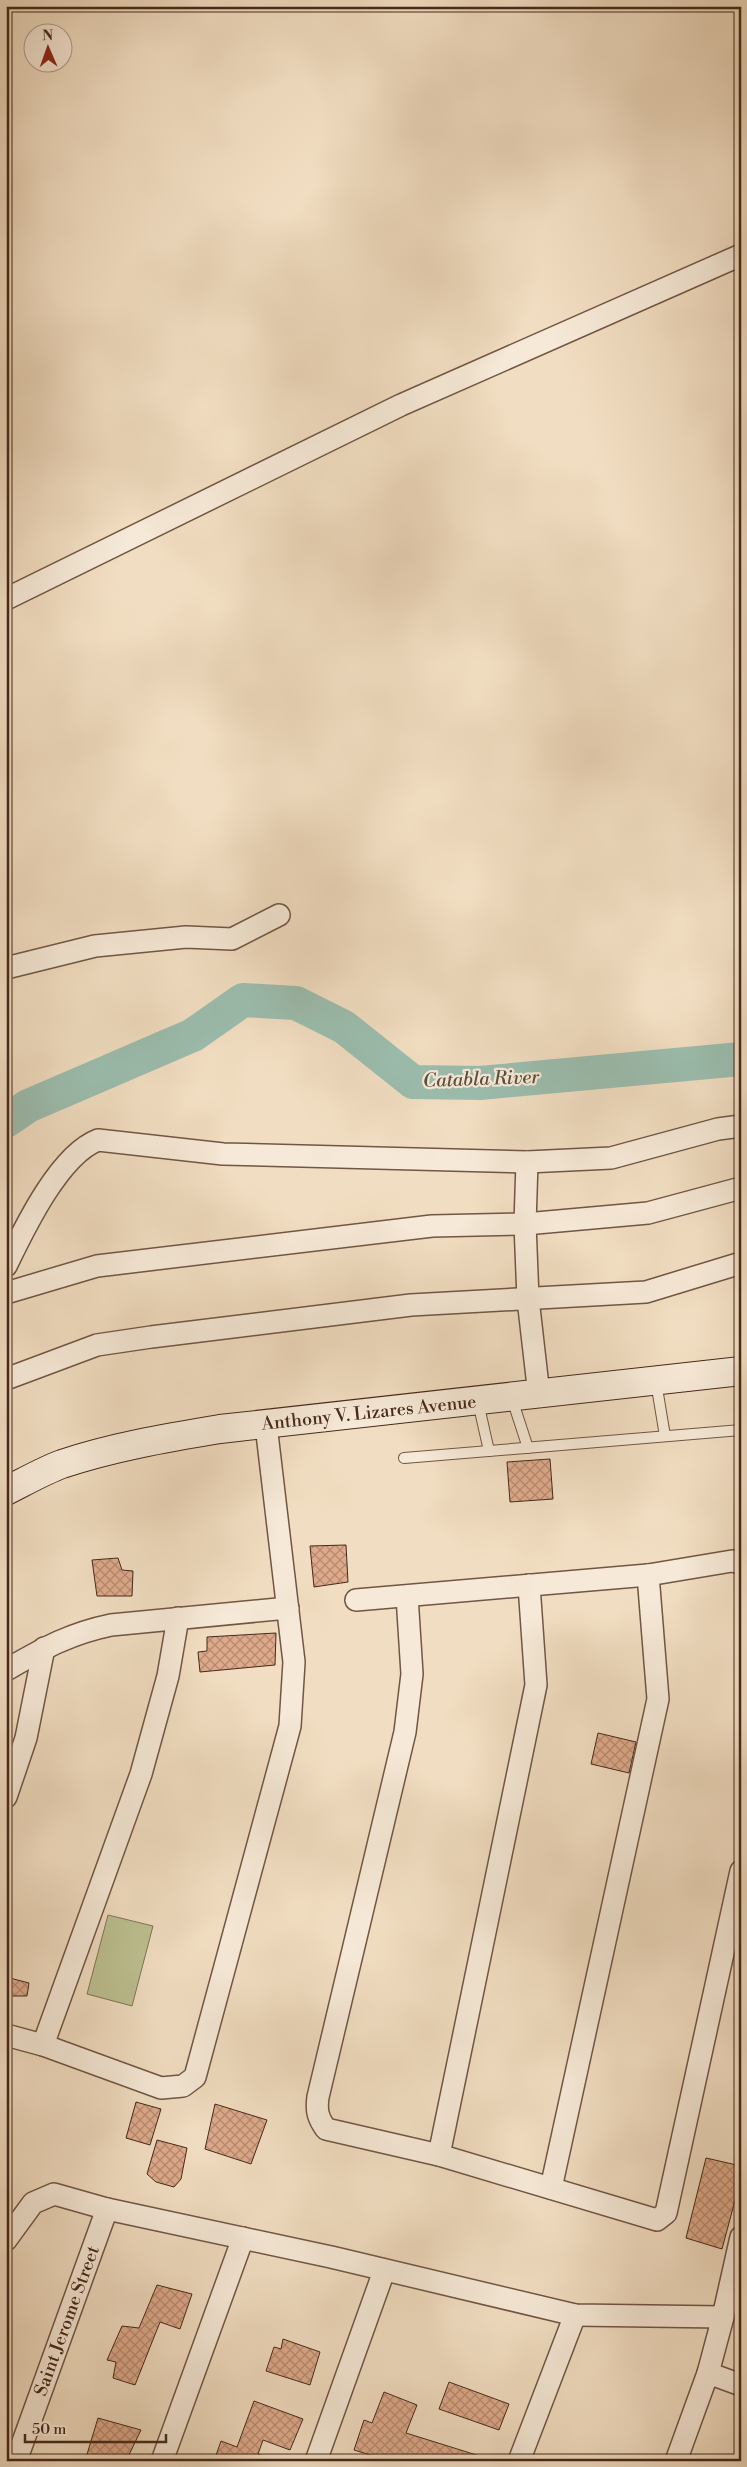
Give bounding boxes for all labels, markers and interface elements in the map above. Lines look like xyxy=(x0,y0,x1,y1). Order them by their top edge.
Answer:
north arrow xyxy=(22,22,72,72)
text: N xyxy=(42,27,53,45)
water label: Catabla River xyxy=(422,1065,541,1093)
street label: Anthony V. Lizares Avenue xyxy=(259,1390,478,1436)
street label: Saint Jerome Street xyxy=(29,2242,105,2399)
scale bar xyxy=(25,2412,166,2444)
text: 50 m xyxy=(32,2420,66,2439)

